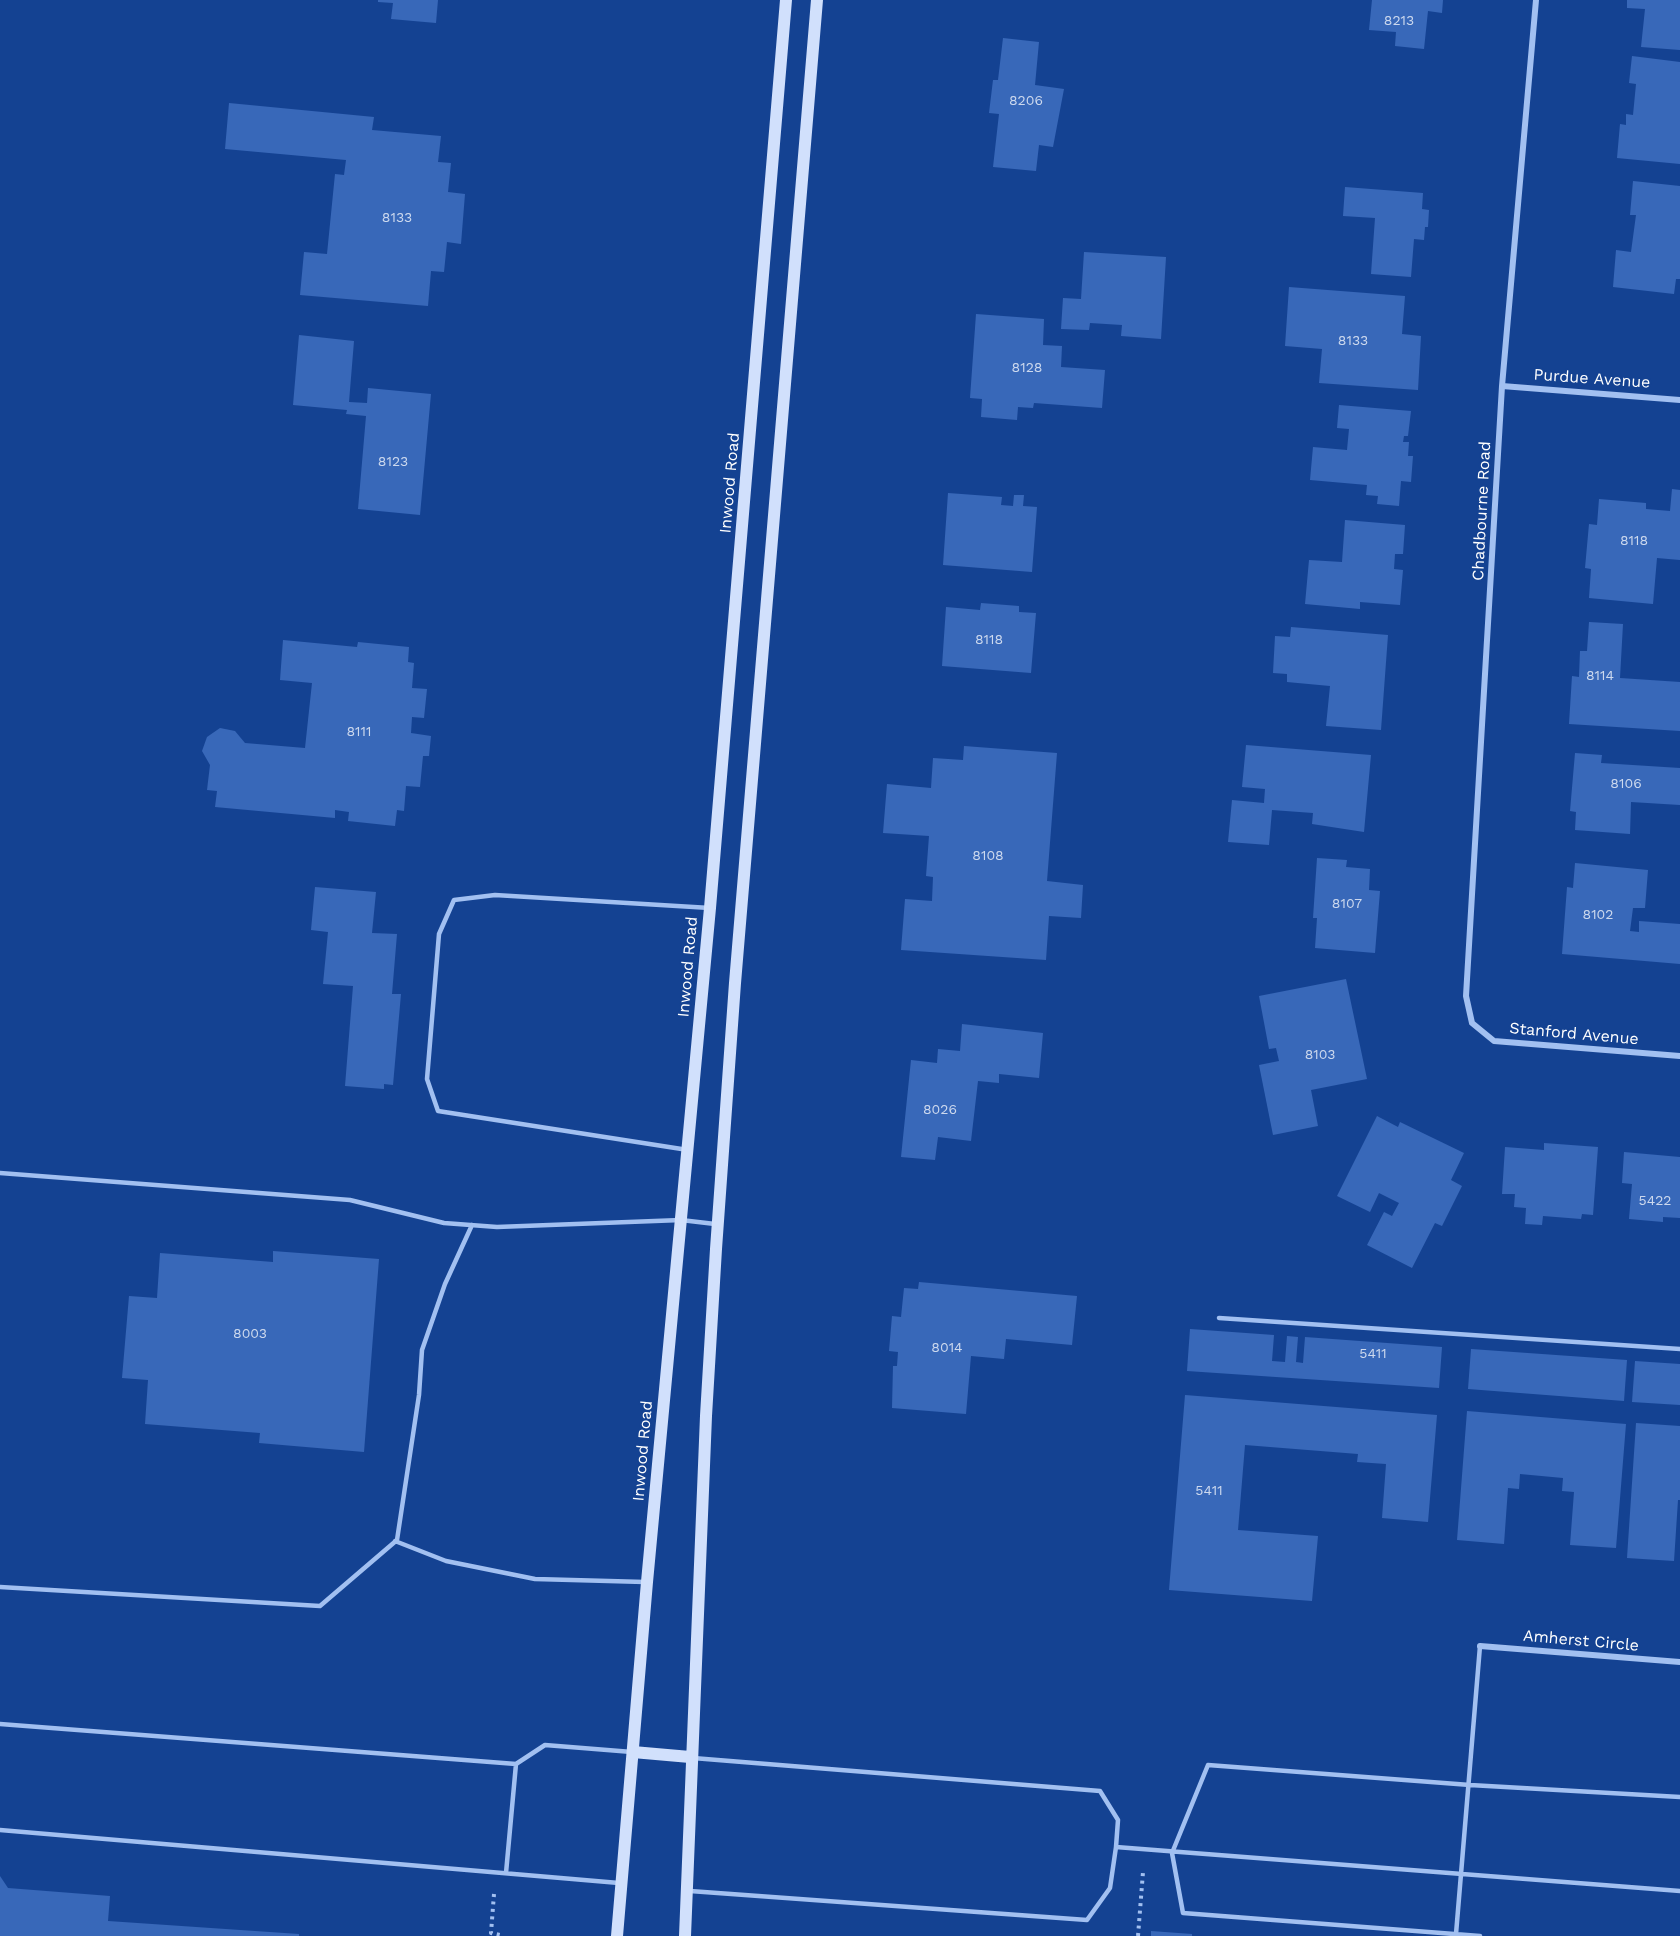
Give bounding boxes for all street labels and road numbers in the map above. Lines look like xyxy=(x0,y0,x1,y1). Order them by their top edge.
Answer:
street label: Purdue Avenue xyxy=(1533,365,1651,393)
street label: Inwood Road xyxy=(716,432,744,534)
street label: Chadbourne Road xyxy=(1469,441,1495,581)
street label: Inwood Road xyxy=(674,916,702,1018)
street label: Stanford Avenue xyxy=(1508,1019,1640,1049)
street label: Inwood Road xyxy=(629,1400,657,1502)
street label: Amherst Circle xyxy=(1522,1626,1640,1656)

